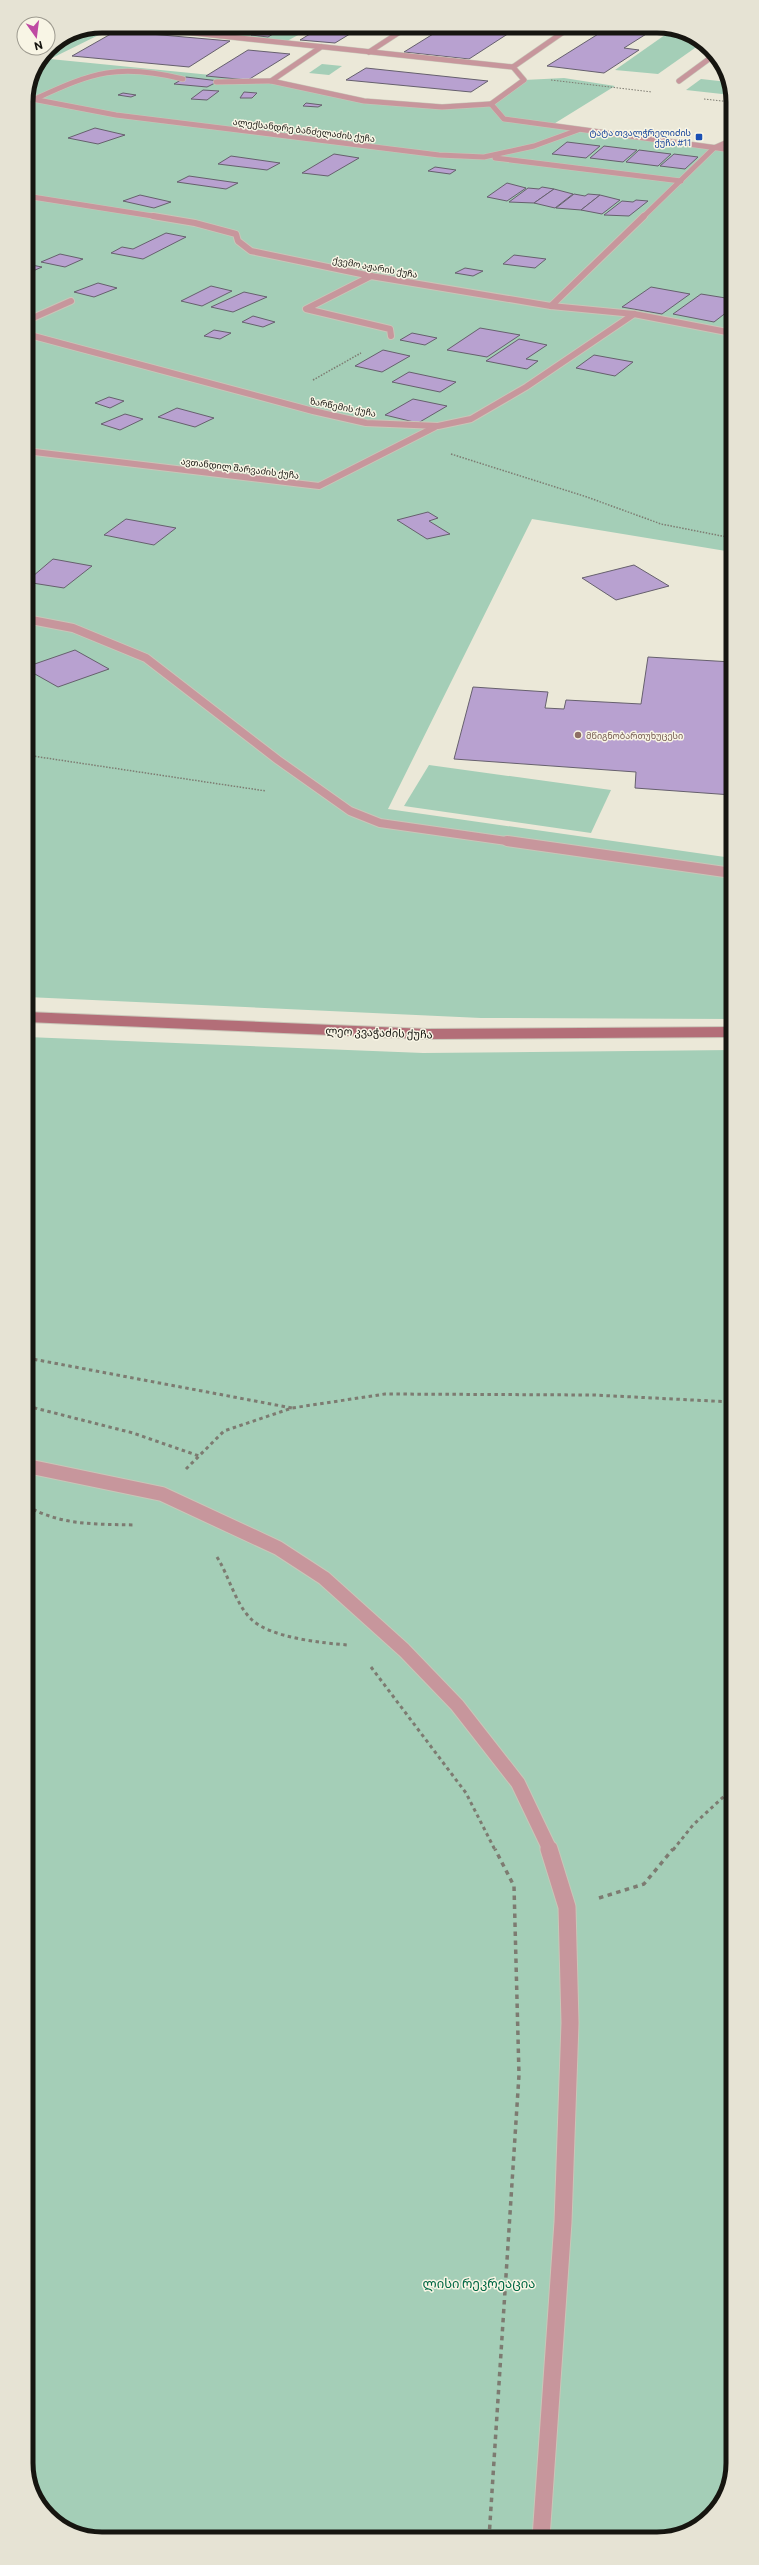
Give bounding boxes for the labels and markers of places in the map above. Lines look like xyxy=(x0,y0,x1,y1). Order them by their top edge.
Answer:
place label: ტატა თვალჭრელიძის ქუჩა #11 xyxy=(589,127,691,148)
marker: ტატა თვალჭრელიძის ქუჩა #11 xyxy=(694,132,704,142)
marker: მწიგნობართუხუცესი xyxy=(573,730,583,740)
place label: მწიგნობართუხუცესი xyxy=(586,730,683,741)

